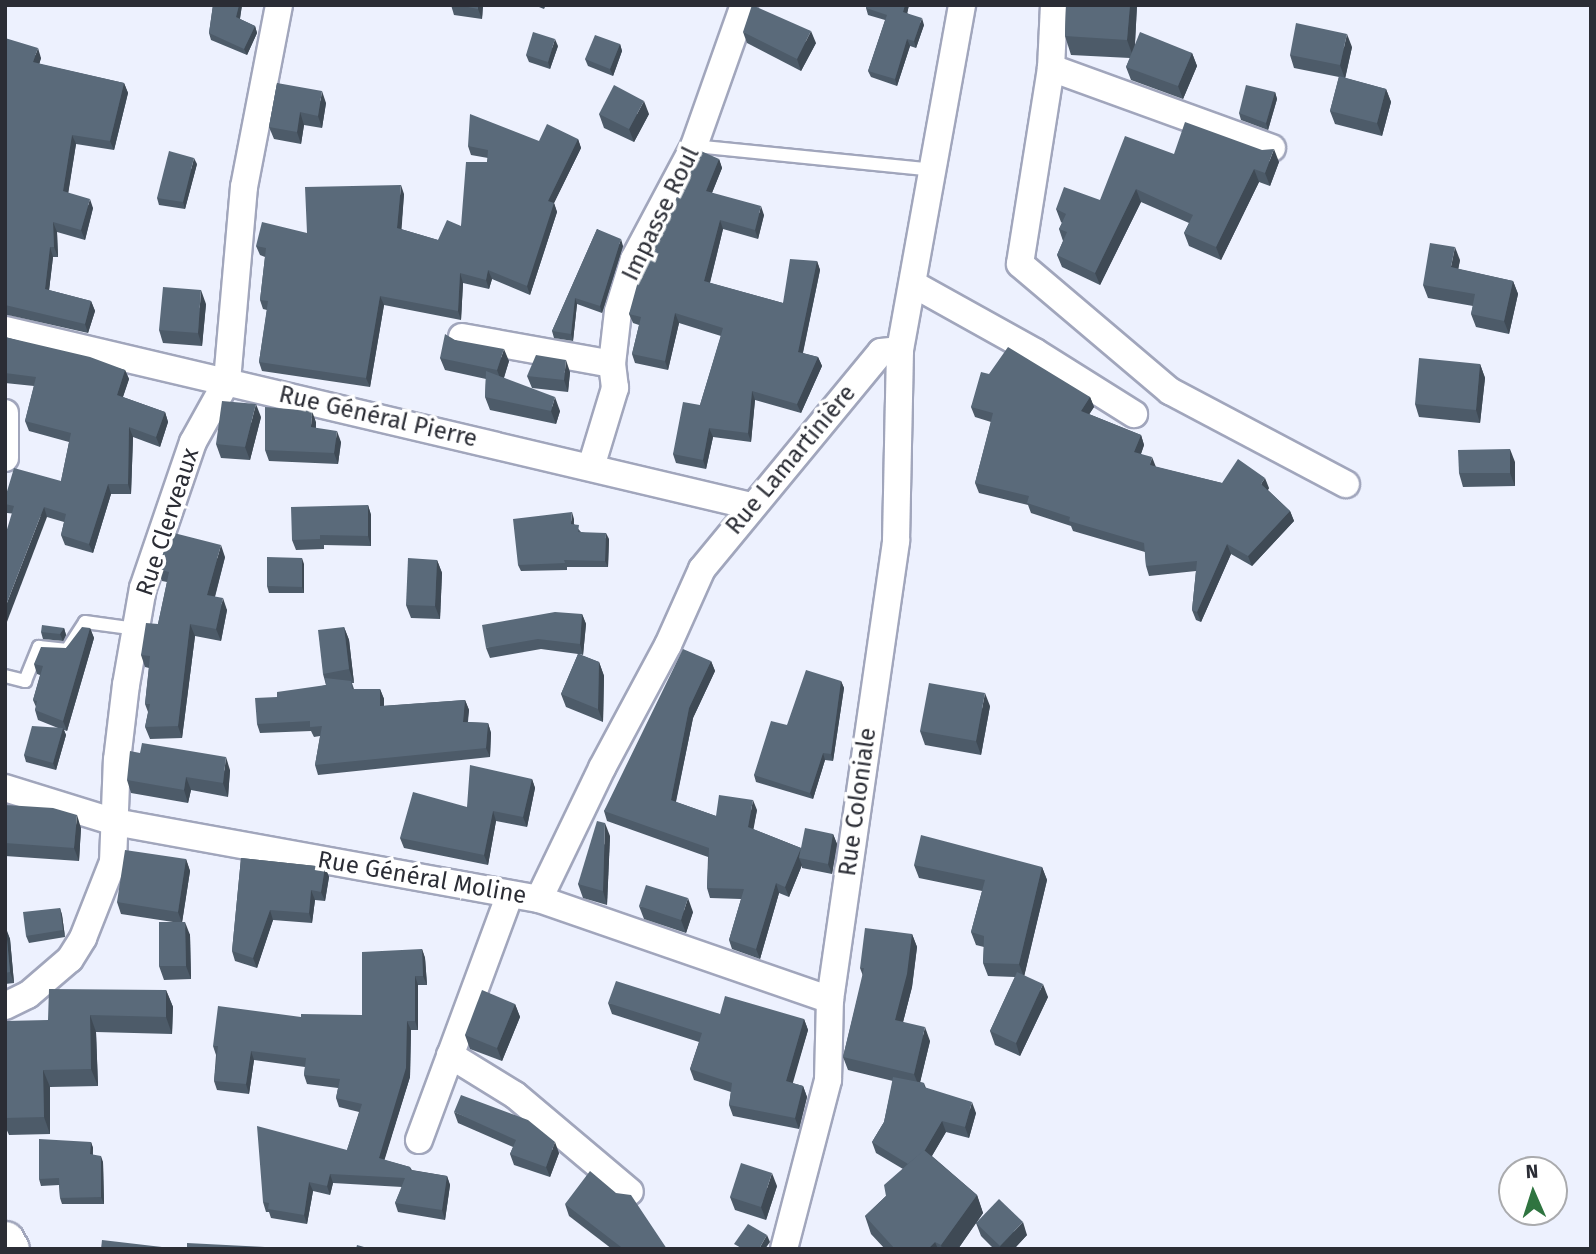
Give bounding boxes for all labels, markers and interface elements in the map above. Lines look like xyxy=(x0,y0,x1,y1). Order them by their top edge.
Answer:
street label: Impasse Roul xyxy=(616,142,706,286)
street label: Rue Lamartinière xyxy=(720,379,862,541)
street label: Rue Général Pierre xyxy=(276,380,480,454)
street label: Rue Clerveaux xyxy=(131,445,205,599)
street label: Rue Coloniale xyxy=(833,726,883,878)
street label: Rue Général Moline xyxy=(315,845,529,911)
north arrow xyxy=(1498,1156,1568,1226)
text: N xyxy=(1525,1160,1539,1183)

